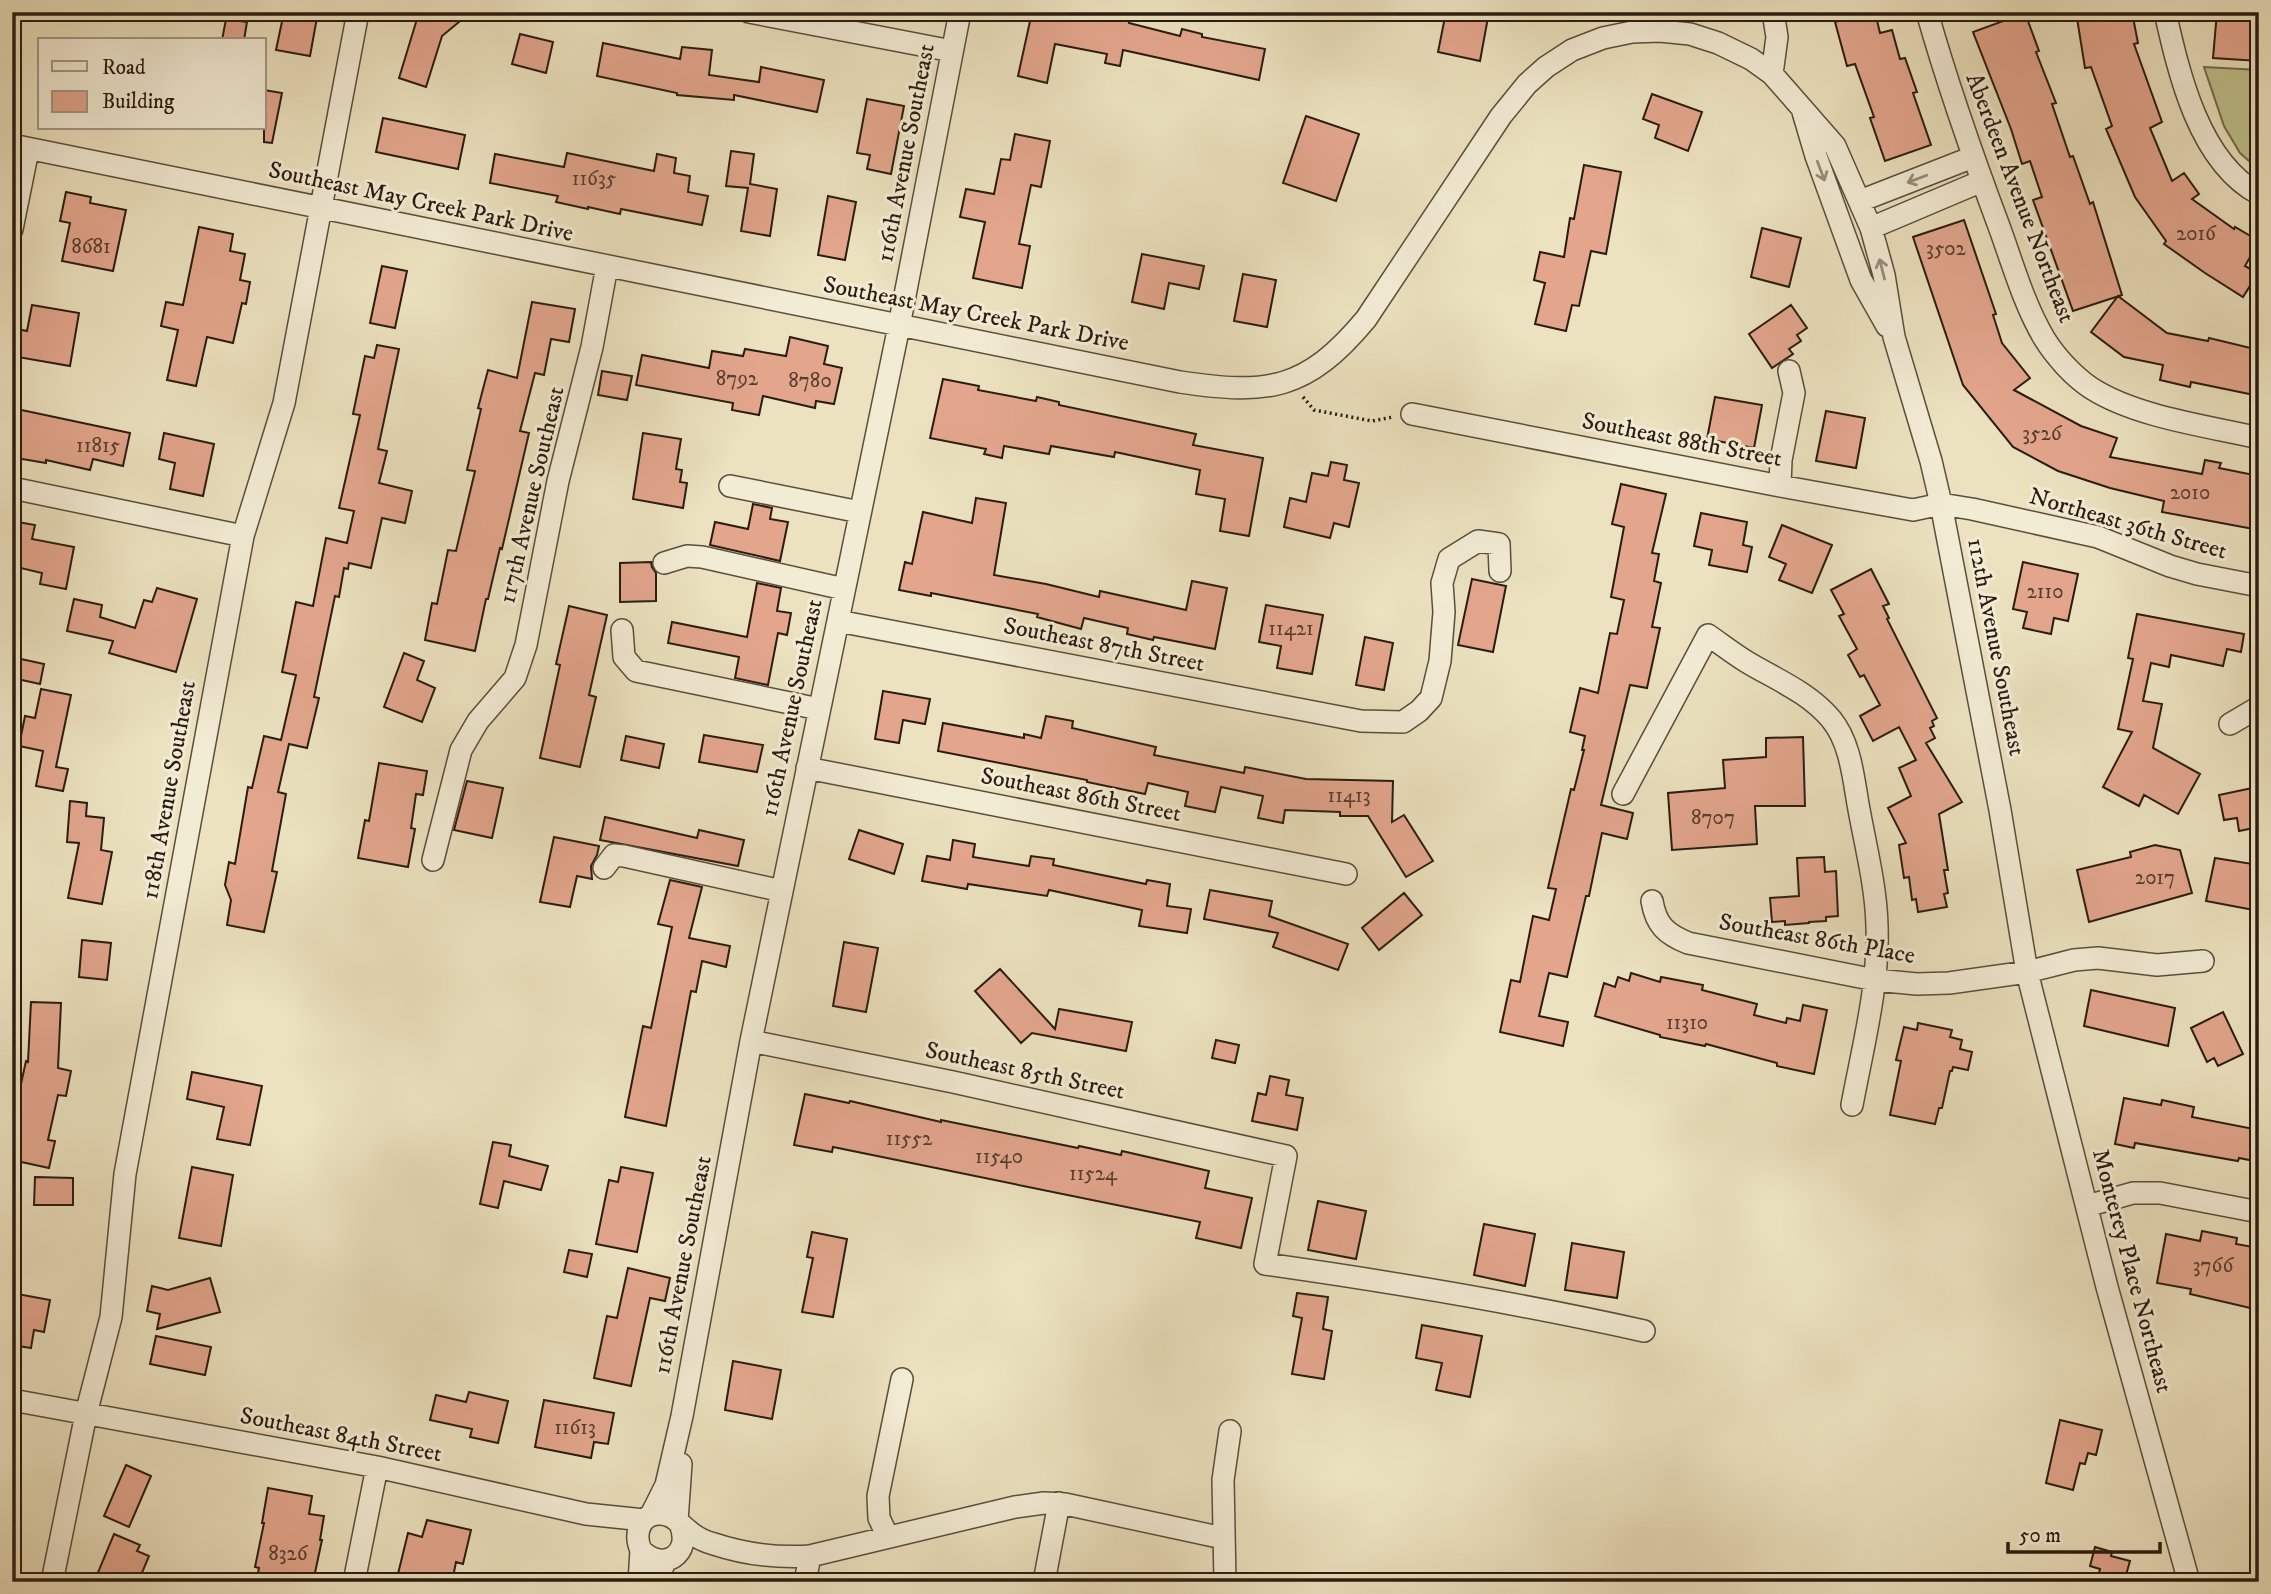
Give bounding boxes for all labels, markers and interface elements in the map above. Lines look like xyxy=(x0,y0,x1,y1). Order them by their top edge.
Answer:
legend xyxy=(38,38,266,130)
street label: 116th Avenue Southeast xyxy=(870,41,942,265)
text: Road xyxy=(102,55,146,81)
street label: Aberdeen Avenue Northeast xyxy=(1959,69,2082,327)
text: Building xyxy=(102,89,175,115)
street label: Southeast May Creek Park Drive xyxy=(266,155,576,249)
one-way arrow xyxy=(1816,159,1829,181)
house number: 11635 xyxy=(572,166,616,192)
one-way arrow xyxy=(1906,174,1928,187)
house number: 2016 xyxy=(2176,221,2217,247)
house number: 8681 xyxy=(71,234,111,260)
house number: 3502 xyxy=(1926,236,1967,262)
one-way arrow xyxy=(1875,259,1888,281)
street label: Southeast May Creek Park Drive xyxy=(821,270,1131,358)
house number: 8792 xyxy=(716,366,759,392)
house number: 8780 xyxy=(788,368,832,394)
street label: 117th Avenue Southeast xyxy=(492,383,572,606)
street label: Southeast 88th Street xyxy=(1579,406,1785,474)
house number: 3526 xyxy=(2022,421,2063,447)
house number: 11815 xyxy=(76,433,120,459)
house number: 2010 xyxy=(2170,480,2210,506)
street label: Northeast 36th Street xyxy=(2026,481,2231,567)
street label: 112th Avenue Southeast xyxy=(1960,536,2032,759)
house number: 2110 xyxy=(2027,579,2063,605)
street label: 116th Avenue Southeast xyxy=(754,596,830,820)
street label: Southeast 87th Street xyxy=(1001,611,1207,679)
house number: 11421 xyxy=(1268,616,1314,642)
street label: 118th Avenue Southeast xyxy=(135,678,203,902)
street label: Southeast 86th Street xyxy=(978,761,1184,829)
house number: 11413 xyxy=(1327,783,1371,809)
house number: 8707 xyxy=(1691,805,1735,831)
house number: 2017 xyxy=(2135,865,2175,891)
street label: Southeast 86th Place xyxy=(1717,907,1917,971)
house number: 11310 xyxy=(1666,1010,1708,1036)
street label: Southeast 85th Street xyxy=(923,1035,1128,1107)
house number: 11552 xyxy=(886,1126,933,1152)
house number: 11540 xyxy=(975,1144,1023,1170)
street label: Monterey Place Northeast xyxy=(2085,1146,2179,1396)
street label: 116th Avenue Southeast xyxy=(647,1153,719,1377)
house number: 11524 xyxy=(1069,1161,1118,1187)
house number: 3766 xyxy=(2193,1253,2234,1279)
street label: Southeast 84th Street xyxy=(238,1401,445,1469)
house number: 11613 xyxy=(554,1415,596,1441)
scale bar xyxy=(2008,1510,2161,1554)
text: 50 m xyxy=(2019,1523,2061,1549)
house number: 8326 xyxy=(268,1541,309,1567)

